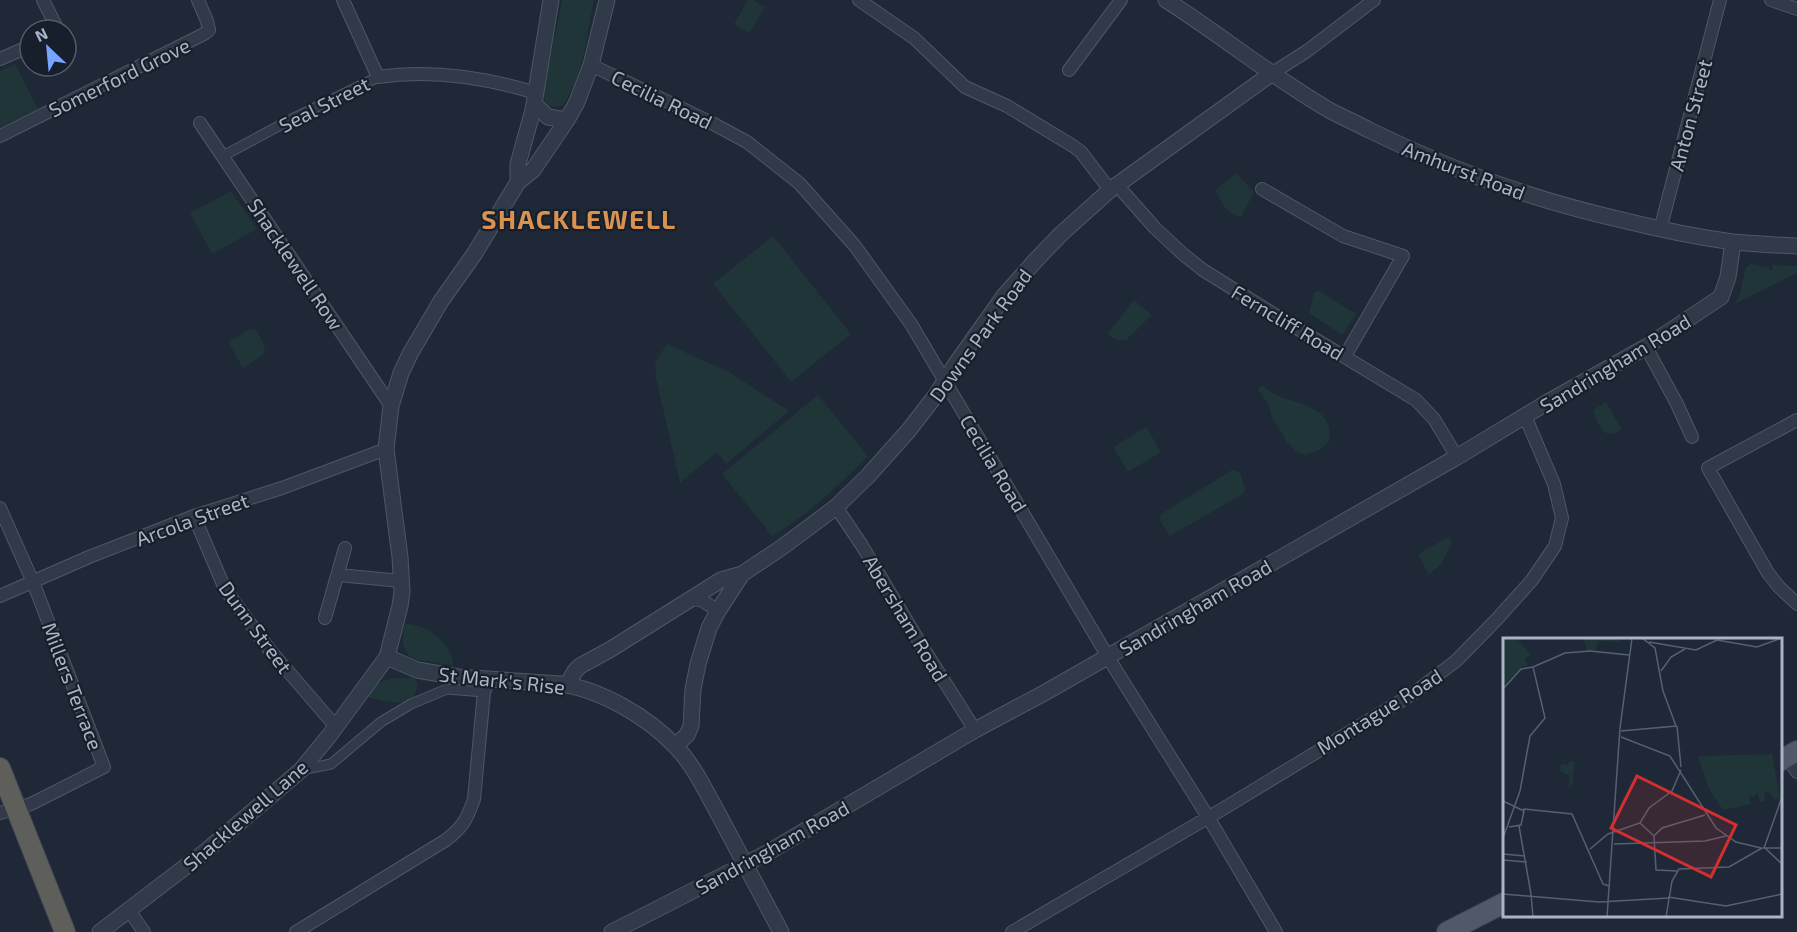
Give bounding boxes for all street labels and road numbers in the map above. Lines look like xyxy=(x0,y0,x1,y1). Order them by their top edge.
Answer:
street label: Somerford Grove xyxy=(44,32,194,122)
street label: Anton Street xyxy=(1664,56,1717,174)
street label: Cecilia Road xyxy=(608,64,716,134)
street label: Seal Street xyxy=(275,71,374,137)
street label: Amhurst Road xyxy=(1399,136,1529,204)
street label: Shacklewell Row xyxy=(243,194,349,334)
street label: Downs Park Road xyxy=(924,264,1036,406)
street label: Ferncliff Road xyxy=(1228,279,1348,365)
street label: Sandringham Road xyxy=(1535,309,1695,417)
street label: Cecilia Road xyxy=(956,410,1032,516)
street label: Arcola Street xyxy=(132,487,252,550)
street label: Abersham Road xyxy=(859,550,953,686)
street label: Sandringham Road xyxy=(1115,554,1275,660)
street label: Dunn Street xyxy=(215,576,298,678)
street label: Millers Terrace xyxy=(38,619,108,753)
street label: St Mark's Rise xyxy=(438,661,566,699)
street label: Montague Road xyxy=(1312,663,1446,759)
street label: Shacklewell Lane xyxy=(178,754,312,876)
street label: Sandringham Road xyxy=(691,795,853,899)

